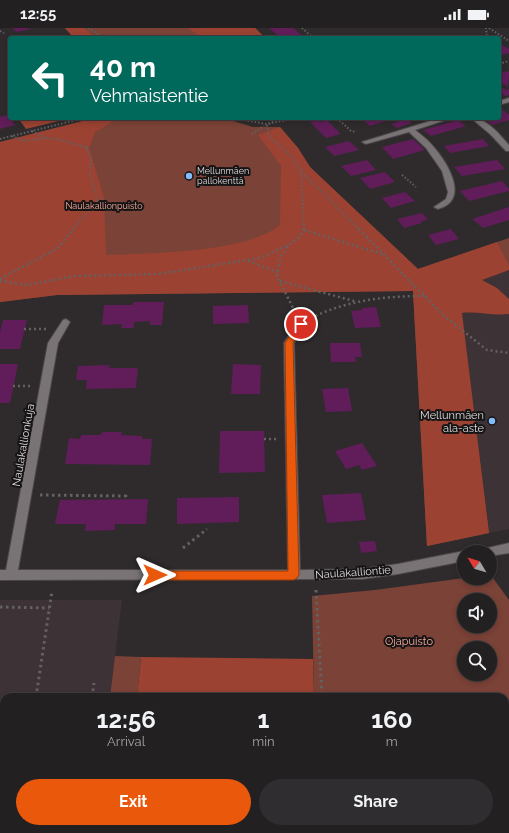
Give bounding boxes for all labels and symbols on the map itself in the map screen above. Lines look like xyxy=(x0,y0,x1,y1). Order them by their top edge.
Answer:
place label: Mellunmäen pallokenttä xyxy=(197,166,249,186)
marker: Mellunmäen pallokenttä xyxy=(184,171,194,181)
park label: Naulakallionpuisto xyxy=(65,201,143,211)
pin xyxy=(284,307,318,341)
street label: Naulakallionkuja xyxy=(10,403,37,488)
place label: Mellunmäen ala-aste xyxy=(420,409,485,435)
marker: Mellunmäen ala-aste xyxy=(487,416,497,426)
north arrow xyxy=(457,545,497,585)
position arrow xyxy=(134,554,176,596)
street label: Naulakalliontie xyxy=(315,563,392,582)
park label: Ojapuisto xyxy=(385,635,433,648)

